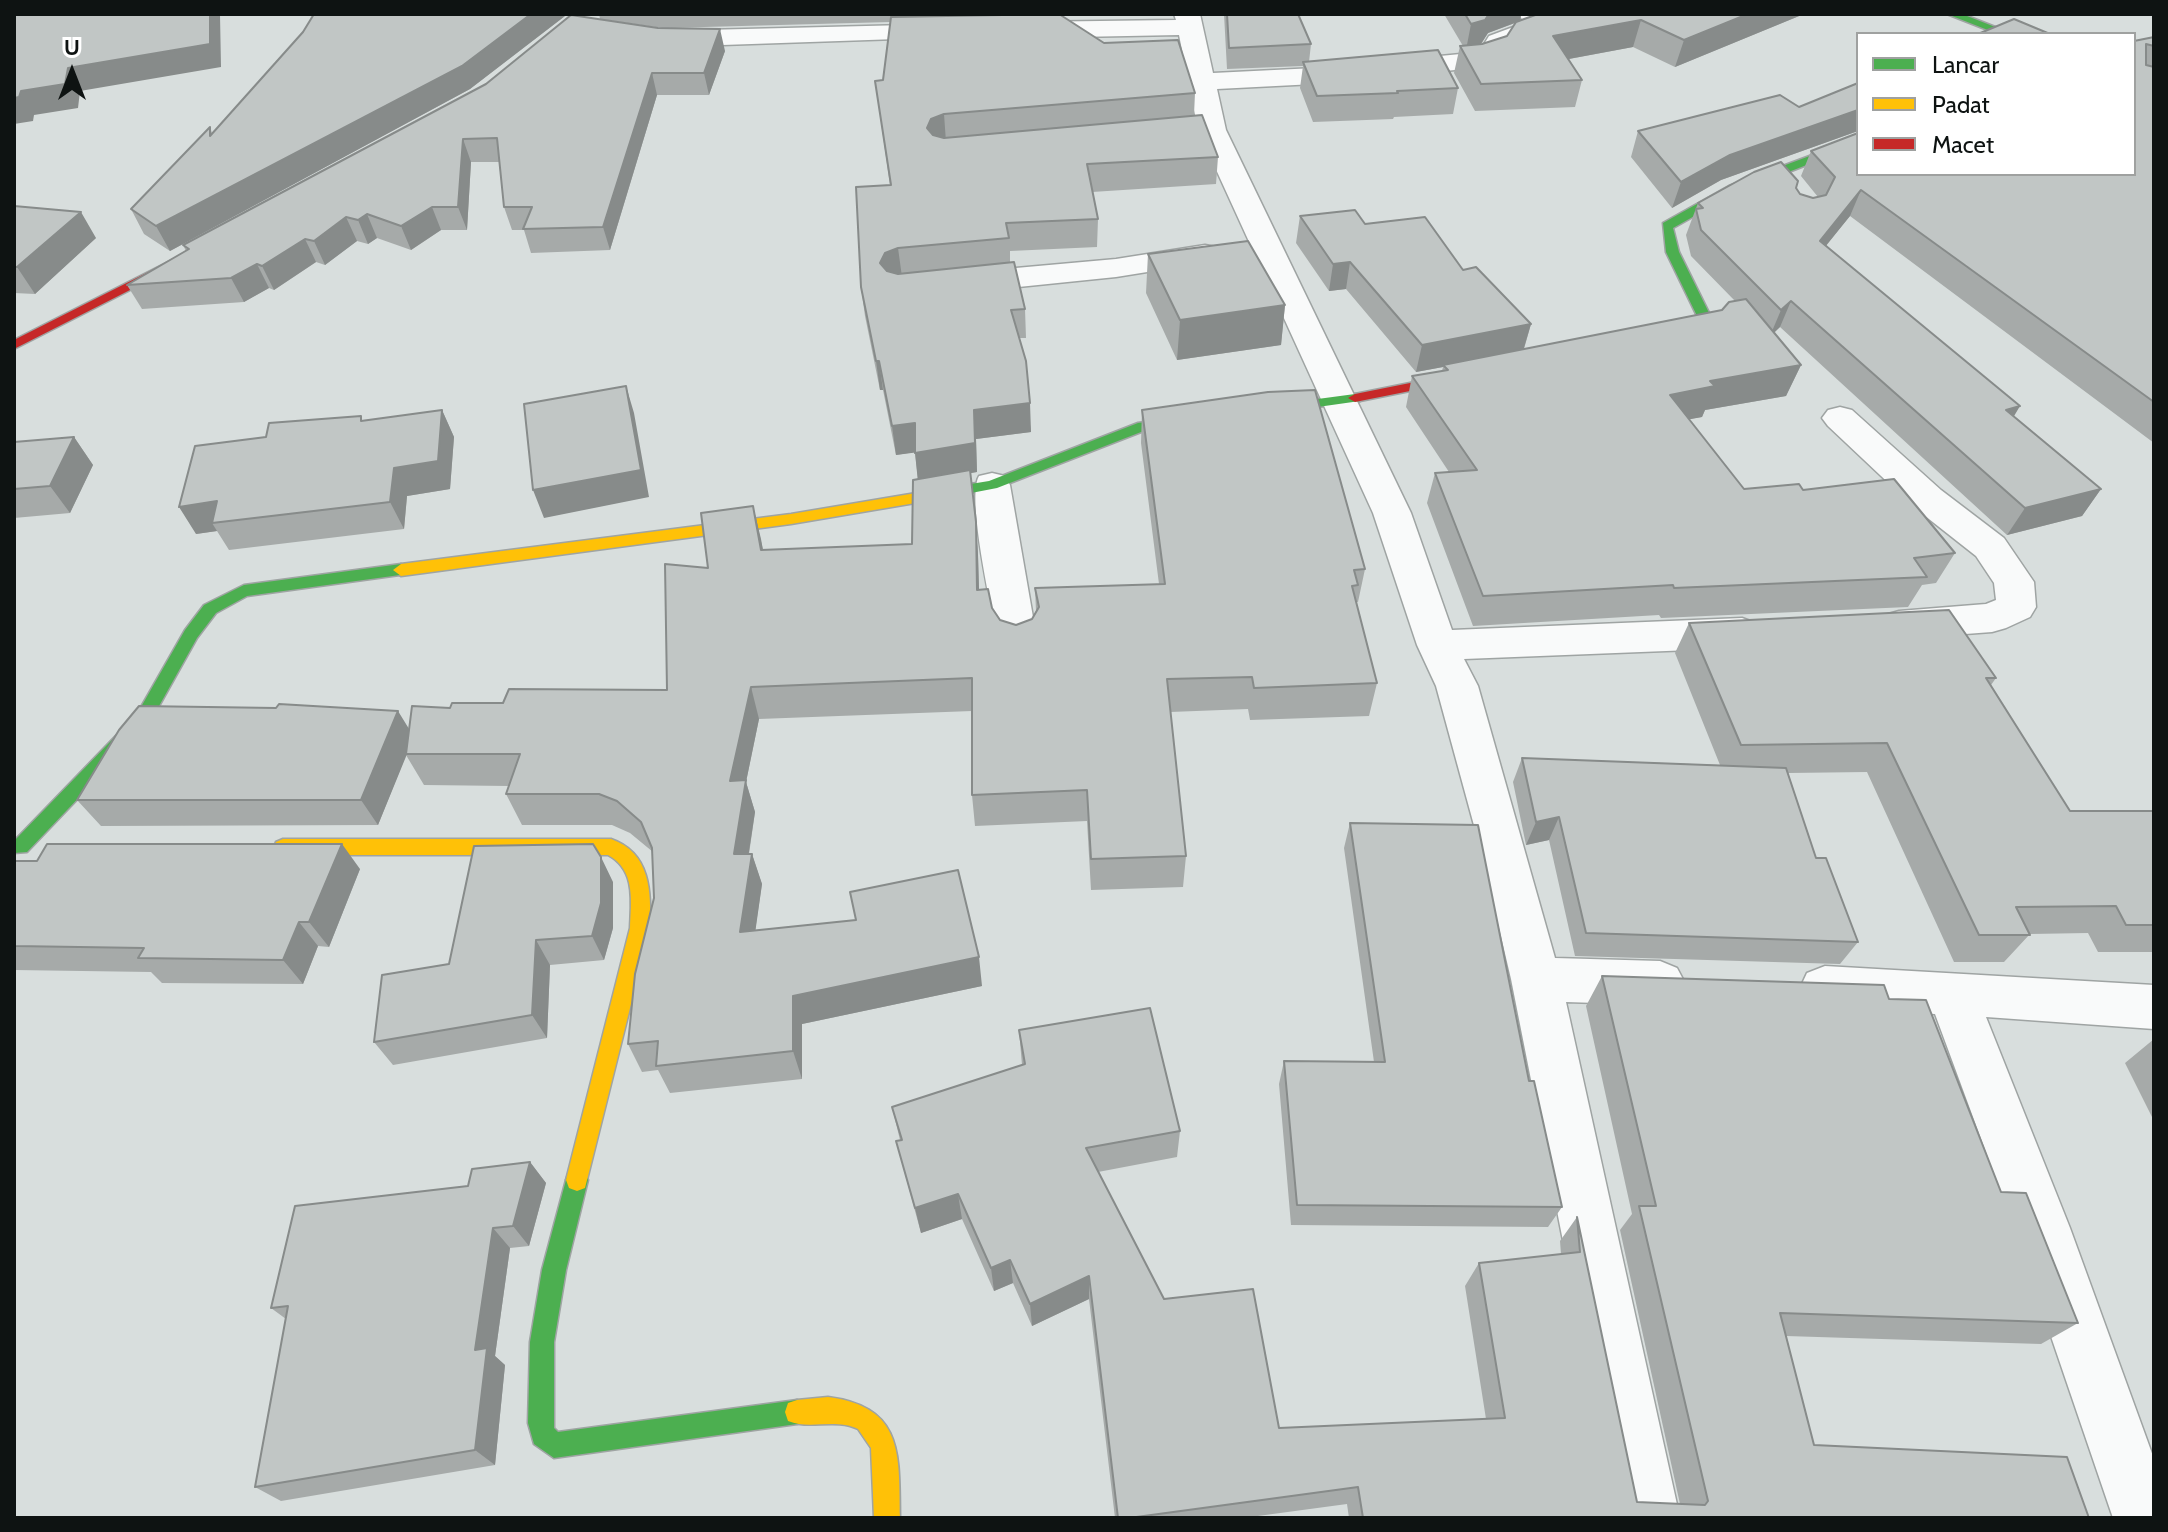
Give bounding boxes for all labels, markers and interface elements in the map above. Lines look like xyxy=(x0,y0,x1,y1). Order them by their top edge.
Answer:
north arrow xyxy=(32,32,112,112)
legend xyxy=(1856,32,2136,176)
text: U xyxy=(64,34,80,61)
text: Lancar xyxy=(1932,50,1999,79)
text: Padat xyxy=(1932,90,1990,119)
text: Macet xyxy=(1932,130,1994,159)

